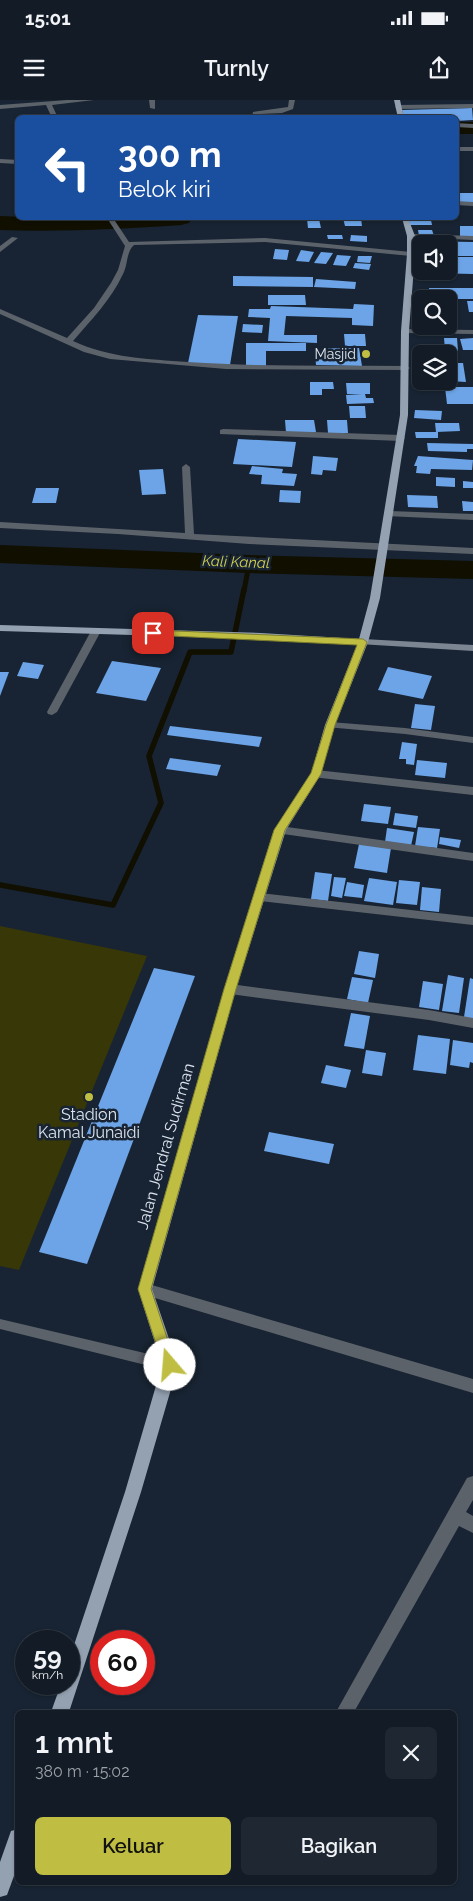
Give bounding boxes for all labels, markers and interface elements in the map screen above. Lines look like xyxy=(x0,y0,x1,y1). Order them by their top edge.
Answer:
text: 15:01 xyxy=(25,7,71,29)
icon: menu xyxy=(20,54,48,82)
icon: share xyxy=(425,54,453,82)
text: Turnly xyxy=(204,55,269,81)
text: 300 m xyxy=(118,134,222,175)
icon: left xyxy=(35,135,100,200)
text: Belok kiri xyxy=(118,176,211,202)
map controls xyxy=(412,235,457,390)
button: sound xyxy=(412,235,457,280)
button: search xyxy=(412,290,457,335)
button: layers xyxy=(412,345,457,390)
place label: Masjid xyxy=(314,346,356,362)
marker: Masjid xyxy=(360,348,372,360)
water label: Kali Kanal xyxy=(202,552,270,572)
pin xyxy=(132,612,174,654)
icon: arrive xyxy=(139,619,167,647)
street label: Jalan Jendral Sudirman xyxy=(133,1061,198,1231)
marker: Stadion Kamal Junaidi xyxy=(83,1091,95,1103)
place label: Stadion Kamal Junaidi xyxy=(38,1105,140,1142)
position arrow xyxy=(143,1338,195,1390)
speed limit sign: 60 xyxy=(90,1630,155,1695)
text: 59 xyxy=(33,1641,62,1671)
text: km/h xyxy=(32,1668,63,1682)
text: 1 mnt xyxy=(35,1725,113,1760)
button: close xyxy=(385,1727,437,1779)
text: 380 m · 15:02 xyxy=(35,1762,130,1781)
button: Keluar xyxy=(35,1817,231,1875)
button: Bagikan xyxy=(241,1817,437,1875)

